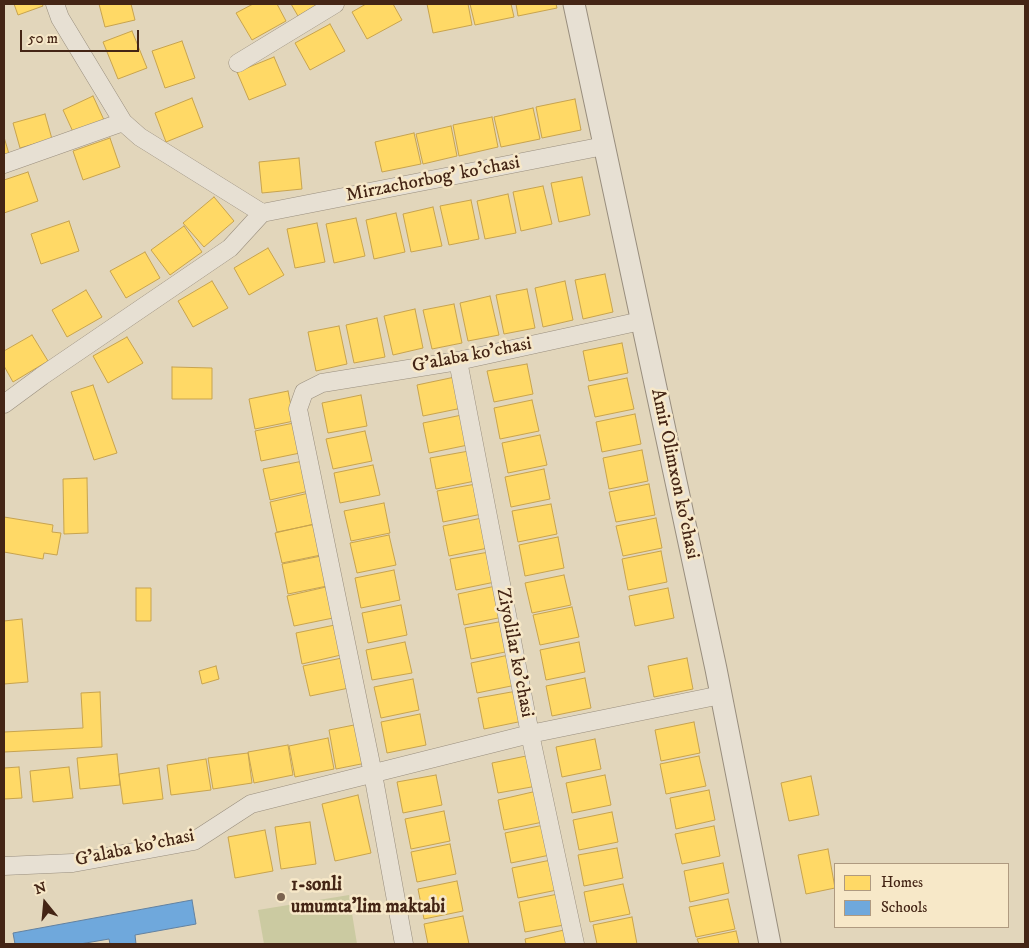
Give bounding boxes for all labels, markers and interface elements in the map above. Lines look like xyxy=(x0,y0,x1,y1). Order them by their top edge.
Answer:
scale bar xyxy=(22,20,141,52)
text: 50 m xyxy=(28,29,58,48)
street label: Mirzachorbog' ko'chasi xyxy=(344,152,522,208)
street label: G'alaba ko'chasi xyxy=(410,333,534,379)
street label: Amir Olimxon ko'chasi xyxy=(645,387,703,561)
street label: Ziyolilar ko'chasi xyxy=(490,586,538,720)
street label: G'alaba ko'chasi xyxy=(73,825,197,873)
legend xyxy=(834,863,1009,928)
text: Homes xyxy=(881,873,923,892)
place label: 1-sonli umumta'lim maktabi xyxy=(291,875,445,919)
north arrow xyxy=(20,878,70,928)
text: N xyxy=(32,878,49,899)
marker: 1-sonli umumta'lim maktabi xyxy=(275,891,287,903)
text: Schools xyxy=(881,898,927,917)

